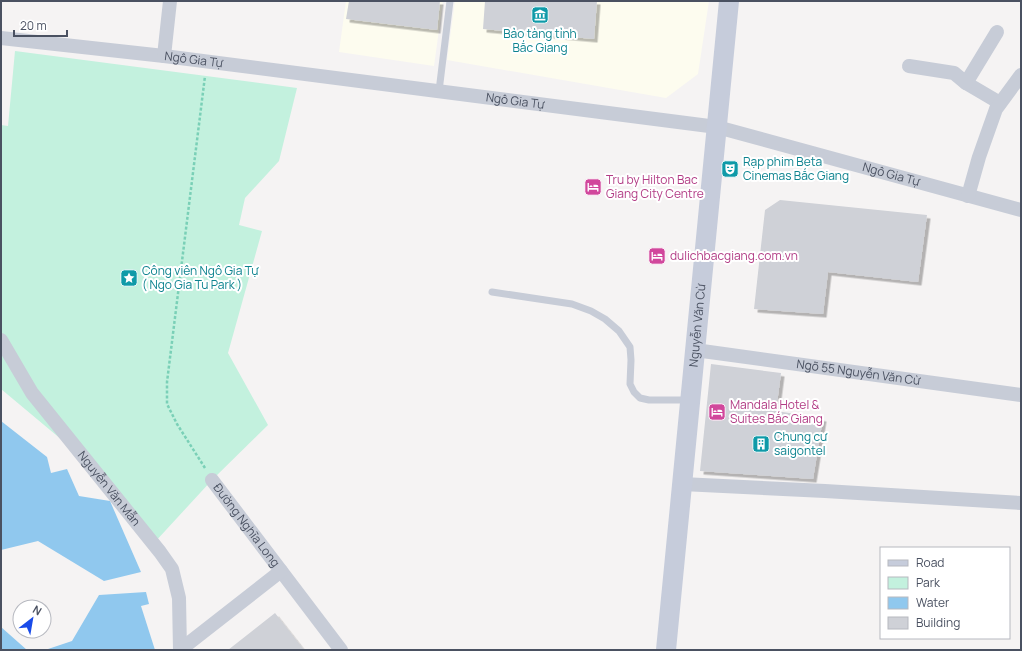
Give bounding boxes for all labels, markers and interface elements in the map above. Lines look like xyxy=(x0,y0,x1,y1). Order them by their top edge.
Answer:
museum icon: Bảo tàng tỉnh Bắc Giang xyxy=(530,5,550,25)
scale bar xyxy=(14,12,67,38)
text: 20 m xyxy=(20,17,47,34)
place label: Bảo tàng tỉnh Bắc Giang xyxy=(503,25,577,56)
street label: Ngô Gia Tự xyxy=(164,47,225,72)
street label: Ngô Gia Tự xyxy=(485,88,546,113)
place label: Rạp phim Beta Cinemas Bắc Giang xyxy=(743,153,849,184)
street label: Ngô Gia Tự xyxy=(861,158,923,190)
theatre icon: Rạp phim Beta Cinemas Bắc Giang xyxy=(720,159,740,179)
place label: Tru by Hilton Bac Giang City Centre xyxy=(606,171,704,202)
hotel icon: Tru by Hilton Bac Giang City Centre xyxy=(583,177,603,197)
hotel icon: dulichbacgiang.com.vn xyxy=(647,246,667,266)
place label: dulichbacgiang.com.vn xyxy=(670,247,798,264)
place label: Công viên Ngô Gia Tự ( Ngo Gia Tu Park ) xyxy=(142,262,259,293)
place icon: Công viên Ngô Gia Tự ( Ngo Gia Tu Park ) xyxy=(119,268,139,288)
street label: Nguyễn Văn Cừ xyxy=(685,282,710,368)
street label: Ngõ 55 Nguyễn Văn Cừ xyxy=(796,355,922,389)
place label: Mandala Hotel & Suites Bắc Giang xyxy=(730,396,823,427)
hotel icon: Mandala Hotel & Suites Bắc Giang xyxy=(707,402,727,422)
place label: Chung cư saigontel xyxy=(774,428,828,459)
building icon: Chung cư saigontel xyxy=(751,434,771,454)
street label: Nguyễn Văn Mẫn xyxy=(74,447,145,529)
street label: Đường Nghĩa Long xyxy=(210,480,284,570)
legend xyxy=(880,547,1010,639)
text: Road xyxy=(916,554,944,571)
text: Park xyxy=(916,574,941,591)
text: Water xyxy=(916,594,950,611)
north arrow xyxy=(12,599,52,639)
text: N xyxy=(30,602,45,619)
text: Building xyxy=(916,614,960,631)

